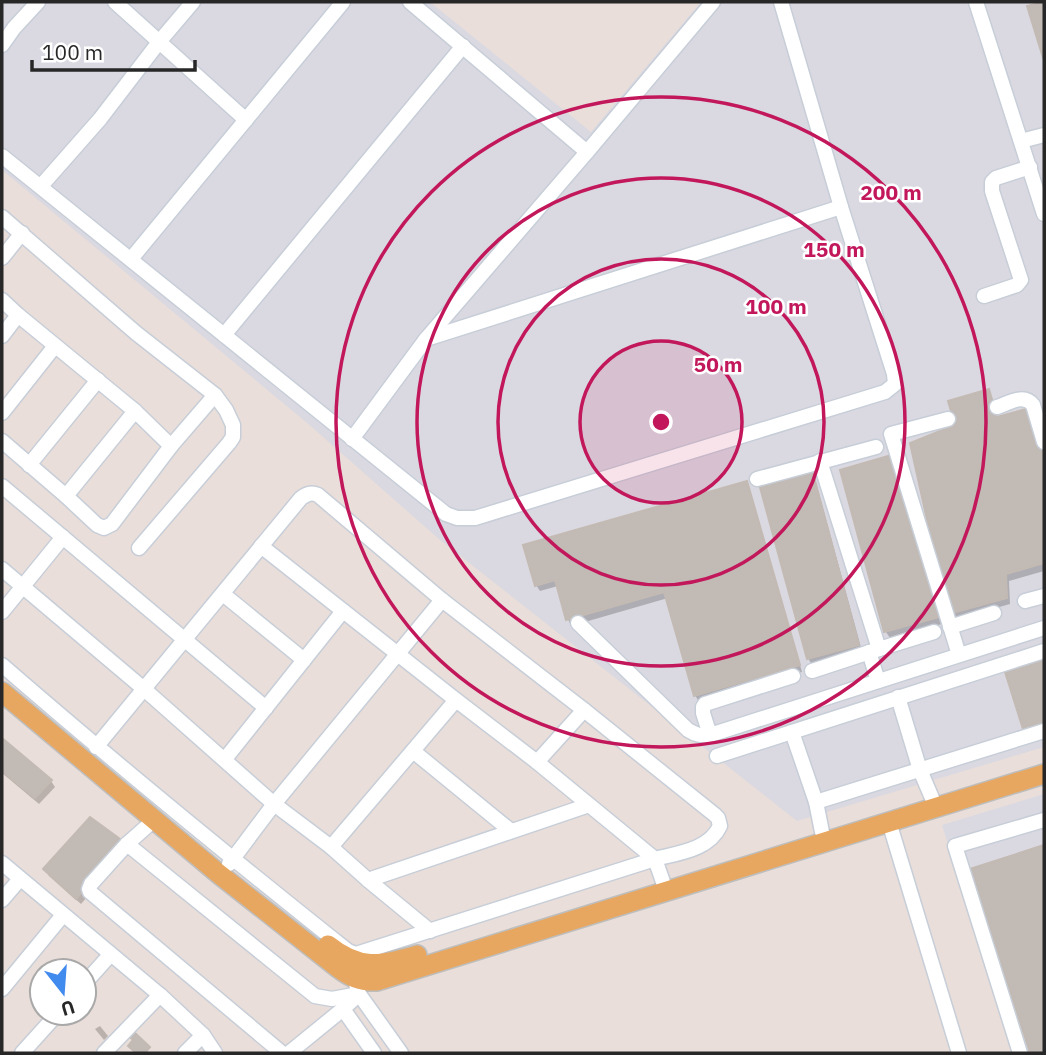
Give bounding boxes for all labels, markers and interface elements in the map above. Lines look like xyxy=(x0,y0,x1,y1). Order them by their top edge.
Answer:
scale bar xyxy=(32,28,194,72)
text: 100 m xyxy=(42,38,103,66)
text: 200 m xyxy=(860,178,922,206)
text: 150 m xyxy=(803,235,865,263)
text: 100 m xyxy=(745,292,807,320)
text: 50 m xyxy=(694,350,742,378)
centre of rings xyxy=(649,410,673,434)
north arrow xyxy=(28,957,98,1027)
text: U xyxy=(58,995,78,1022)

